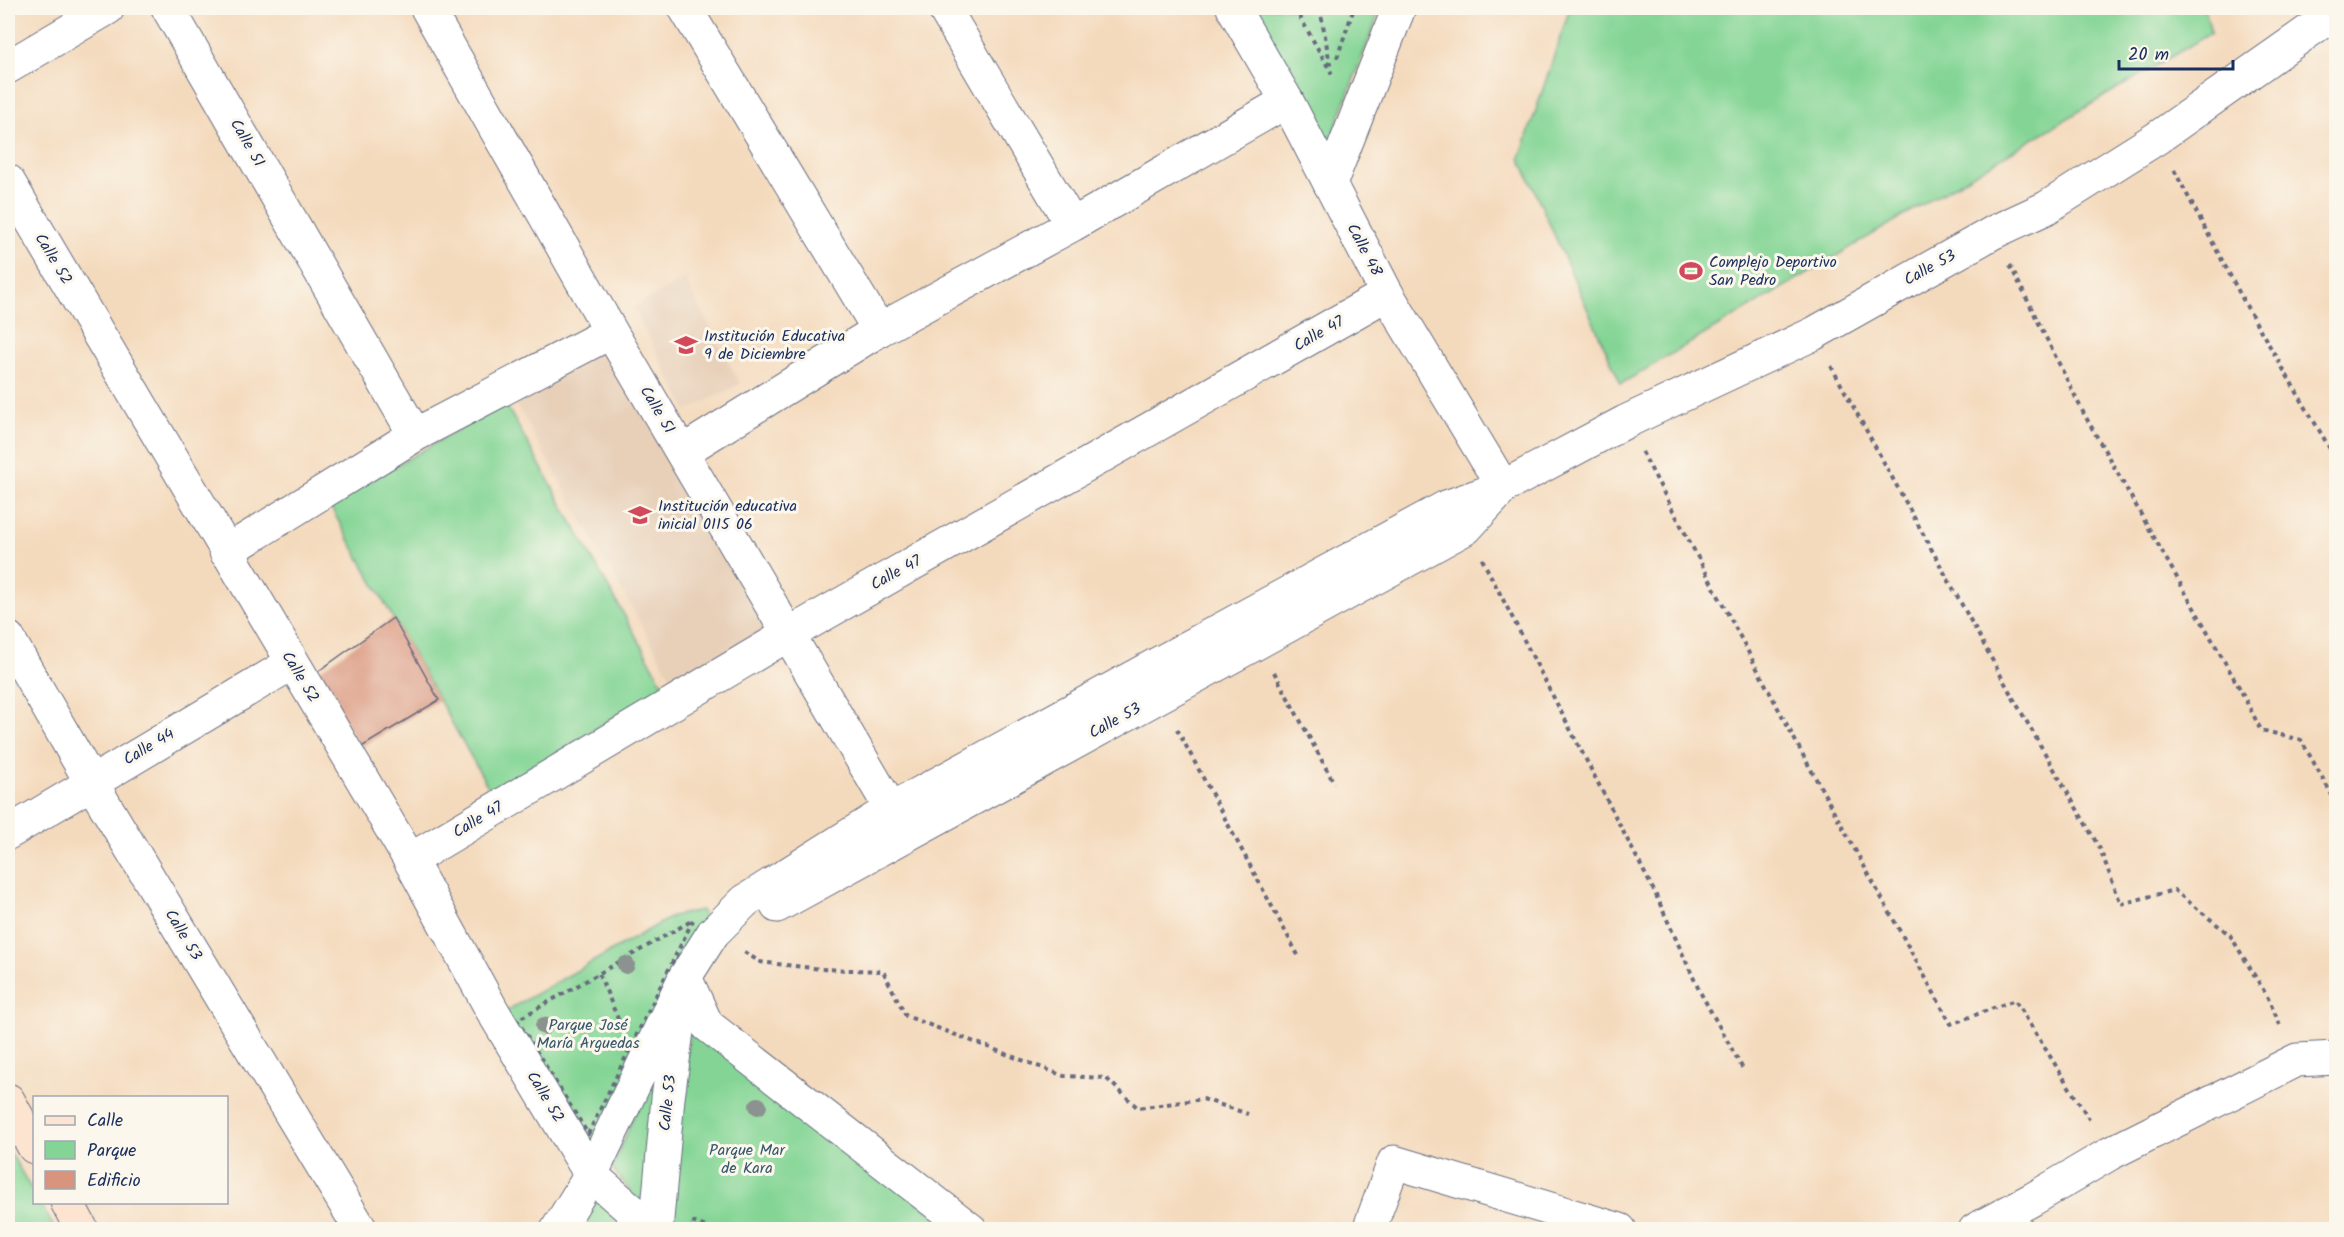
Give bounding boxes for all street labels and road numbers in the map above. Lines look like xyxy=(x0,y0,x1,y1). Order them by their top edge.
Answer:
street label: Calle 51 xyxy=(223,114,271,172)
street label: Calle 48 xyxy=(1340,219,1389,281)
street label: Calle 52 xyxy=(28,228,78,290)
street label: Calle 53 xyxy=(1899,243,1961,293)
street label: Calle 47 xyxy=(1289,309,1349,359)
street label: Calle 51 xyxy=(633,381,681,439)
street label: Calle 47 xyxy=(866,548,927,597)
street label: Calle 52 xyxy=(275,646,325,708)
street label: Calle 53 xyxy=(1084,696,1146,746)
street label: Calle 44 xyxy=(118,722,180,772)
street label: Calle 47 xyxy=(448,795,508,845)
street label: Calle 53 xyxy=(158,904,208,966)
street label: Calle 52 xyxy=(520,1066,570,1128)
street label: Calle 53 xyxy=(653,1074,683,1132)

